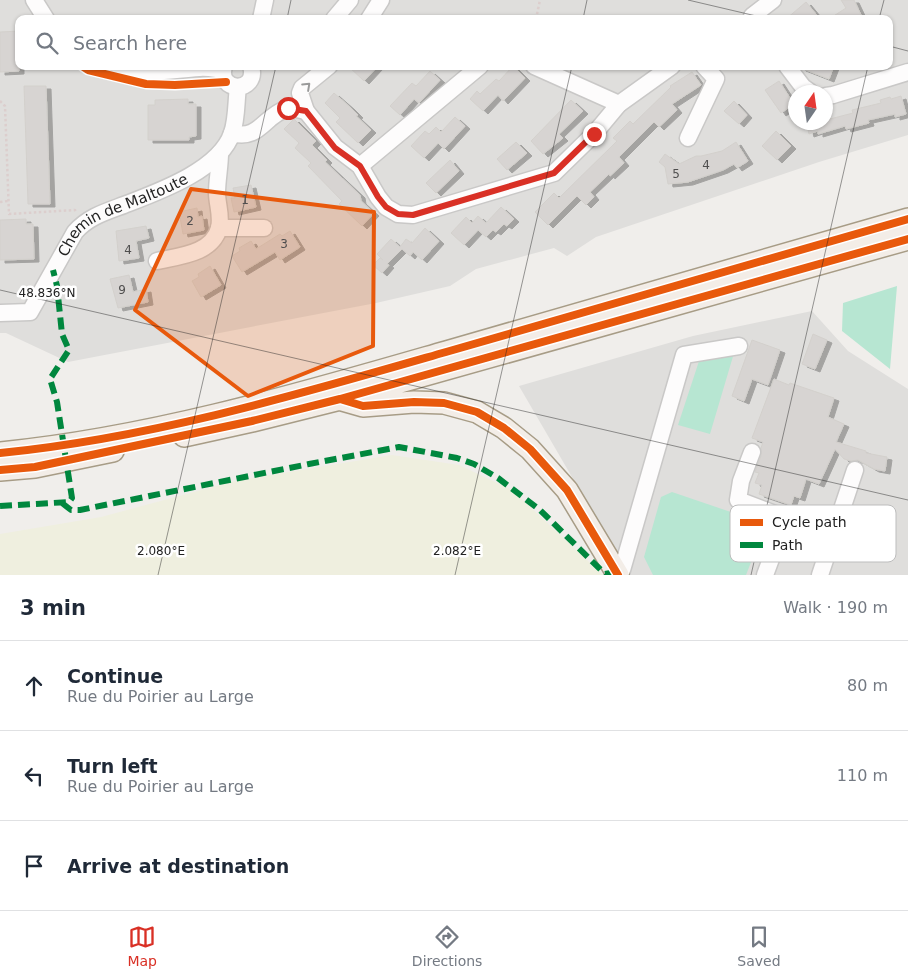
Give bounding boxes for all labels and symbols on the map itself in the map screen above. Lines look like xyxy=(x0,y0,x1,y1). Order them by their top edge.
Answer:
one-way arrow xyxy=(301,82,310,91)
north arrow xyxy=(788,85,833,130)
route start xyxy=(277,97,300,120)
route end xyxy=(583,123,606,146)
house number: 4 xyxy=(702,158,710,172)
house number: 5 xyxy=(672,167,680,181)
street label: Chemin de Maltoute xyxy=(54,170,191,260)
house number: 1 xyxy=(241,193,249,207)
house number: 2 xyxy=(186,214,194,228)
house number: 3 xyxy=(280,237,288,251)
house number: 4 xyxy=(124,243,132,257)
house number: 9 xyxy=(118,283,126,297)
text: 48.836°N xyxy=(19,286,75,300)
legend xyxy=(730,505,896,562)
text: Cycle path xyxy=(772,514,847,530)
text: Path xyxy=(772,537,803,553)
text: 2.080°E xyxy=(137,544,185,558)
text: 2.082°E xyxy=(433,544,481,558)

